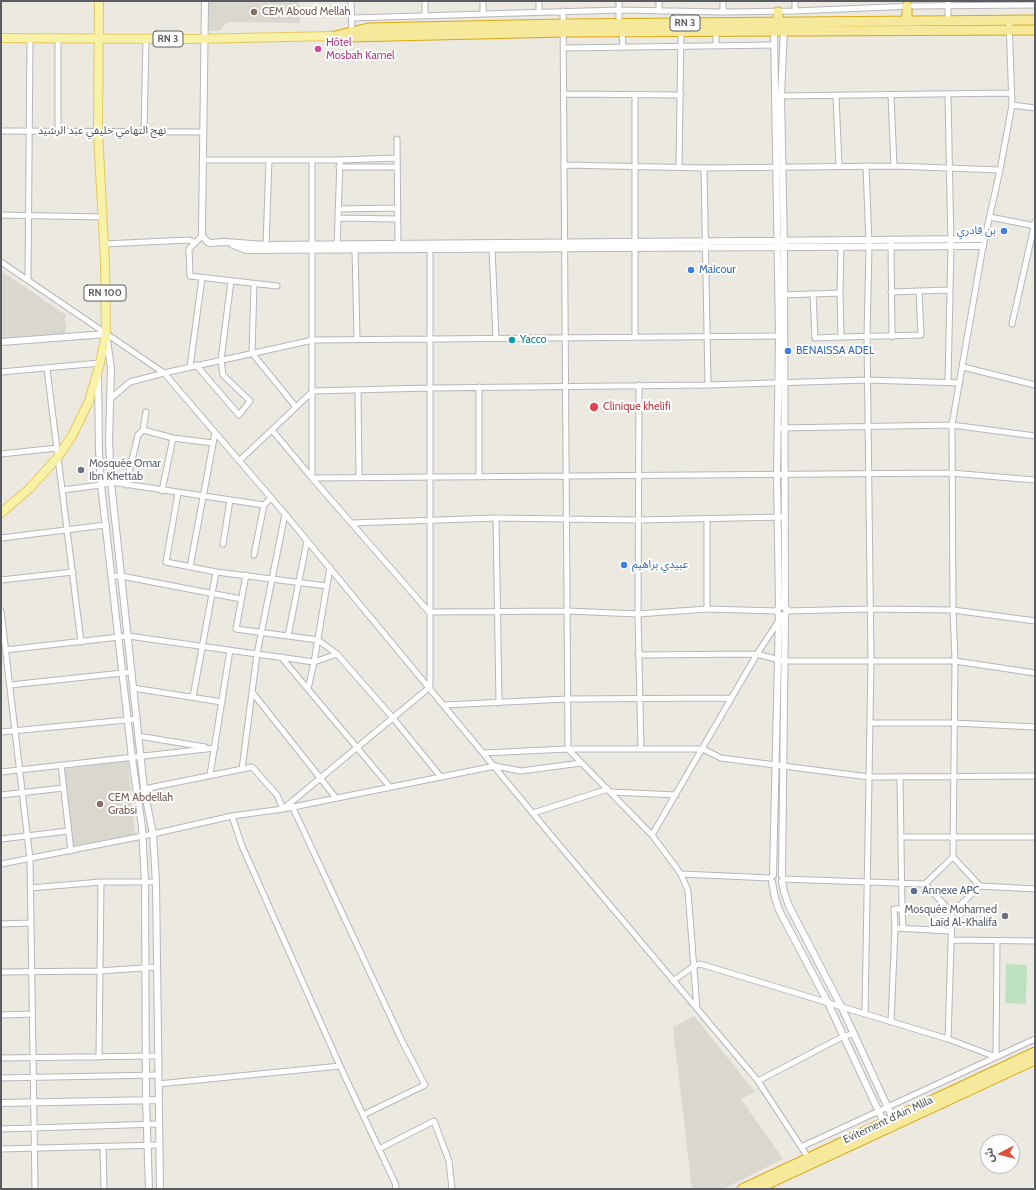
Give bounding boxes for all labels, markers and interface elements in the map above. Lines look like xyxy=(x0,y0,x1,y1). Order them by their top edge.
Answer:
place label: CEM Aboud Mellah xyxy=(262,5,350,19)
marker: CEM Aboud Mellah xyxy=(249,7,259,17)
road number: RN 3 xyxy=(670,15,700,31)
road number: RN 3 xyxy=(153,31,183,47)
place label: Hôtel Mosbah Kamel xyxy=(326,36,395,62)
marker: Hôtel Mosbah Kamel xyxy=(313,44,323,54)
street label: نهج التهامي خليفي عبد الرشيد xyxy=(38,124,166,138)
place label: بن قادري xyxy=(957,224,996,238)
marker: بن قادري xyxy=(999,226,1009,236)
place label: Maicour xyxy=(699,263,736,277)
marker: Maicour xyxy=(686,265,696,275)
road number: RN 100 xyxy=(84,285,126,301)
place label: Yacco xyxy=(520,333,547,347)
marker: Yacco xyxy=(507,335,517,345)
place label: BENAISSA ADEL xyxy=(796,344,874,358)
marker: BENAISSA ADEL xyxy=(783,346,793,356)
place label: Clinique khelifi xyxy=(603,400,671,414)
marker: Clinique khelifi xyxy=(588,401,600,413)
place label: Mosquée Omar Ibn Khettab xyxy=(89,457,161,483)
marker: Mosquée Omar Ibn Khettab xyxy=(76,465,86,475)
place label: عبيدي براهيم xyxy=(632,558,688,572)
marker: عبيدي براهيم xyxy=(619,560,629,570)
place label: CEM Abdellah Grabsi xyxy=(108,791,173,817)
marker: CEM Abdellah Grabsi xyxy=(95,799,105,809)
place label: Annexe APC xyxy=(922,884,980,898)
marker: Annexe APC xyxy=(909,886,919,896)
place label: Mosquée Mohamed Laïd Al-Khalifa xyxy=(904,903,997,929)
marker: Mosquée Mohamed Laïd Al-Khalifa xyxy=(1000,911,1010,921)
street label: Evitement d'Ain Mlila xyxy=(841,1093,935,1147)
north arrow xyxy=(980,1134,1020,1174)
text: ش xyxy=(981,1147,997,1164)

